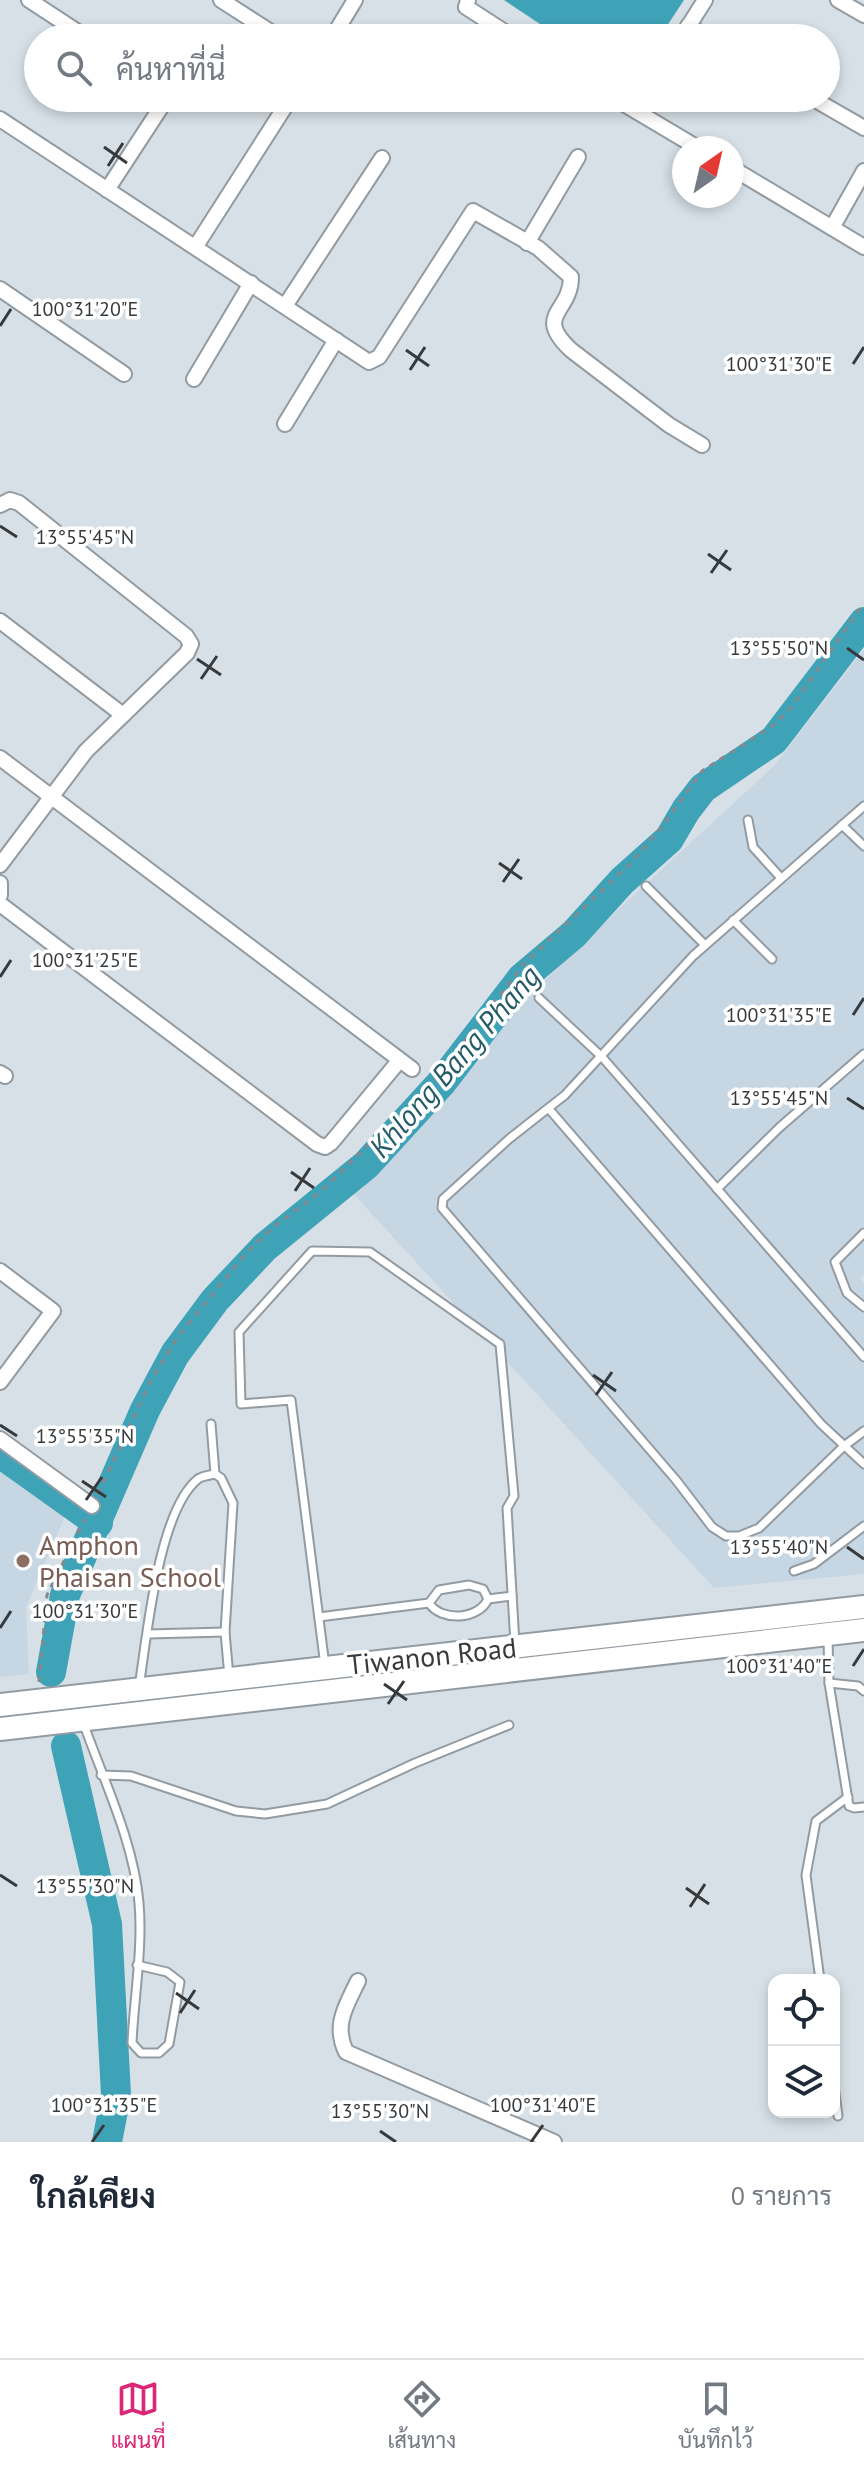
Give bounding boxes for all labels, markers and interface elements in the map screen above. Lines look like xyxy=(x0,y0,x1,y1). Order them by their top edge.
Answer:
search box xyxy=(24,24,840,112)
icon: search xyxy=(52,46,96,90)
text: ค้นหาที่นี่ xyxy=(116,49,226,88)
north arrow xyxy=(672,136,744,208)
text: 100°31'20"E xyxy=(32,296,138,322)
text: 100°31'30"E xyxy=(726,351,832,377)
text: 13°55'45"N xyxy=(36,524,134,550)
text: 13°55'50"N xyxy=(730,635,828,661)
text: 100°31'25"E xyxy=(32,947,138,973)
water label: Khlong Bang Phang xyxy=(360,957,548,1165)
text: 100°31'35"E xyxy=(726,1002,832,1028)
text: 13°55'45"N xyxy=(730,1085,828,1111)
text: 13°55'35"N xyxy=(36,1423,134,1449)
place label: Amphon Phaisan School xyxy=(39,1526,221,1595)
text: 13°55'40"N xyxy=(730,1534,828,1560)
marker: Amphon Phaisan School xyxy=(14,1552,32,1570)
text: 100°31'30"E xyxy=(32,1598,138,1624)
street label: Tiwanon Road xyxy=(346,1628,518,1683)
text: 100°31'40"E xyxy=(726,1653,832,1679)
text: 13°55'30"N xyxy=(36,1873,134,1899)
map controls xyxy=(768,1974,840,2118)
button: locate xyxy=(768,1974,840,2046)
button: layers xyxy=(768,2046,840,2118)
text: 100°31'35"E xyxy=(51,2092,157,2118)
text: 100°31'40"E xyxy=(490,2092,596,2118)
text: 13°55'30"N xyxy=(331,2098,429,2124)
text: ใกล้เคียง xyxy=(32,2173,156,2217)
text: 0 รายการ xyxy=(731,2179,832,2212)
tab: แผนที่ xyxy=(111,2377,166,2454)
tab: เส้นทาง xyxy=(387,2377,456,2454)
tab: บันทึกไว้ xyxy=(678,2377,753,2454)

